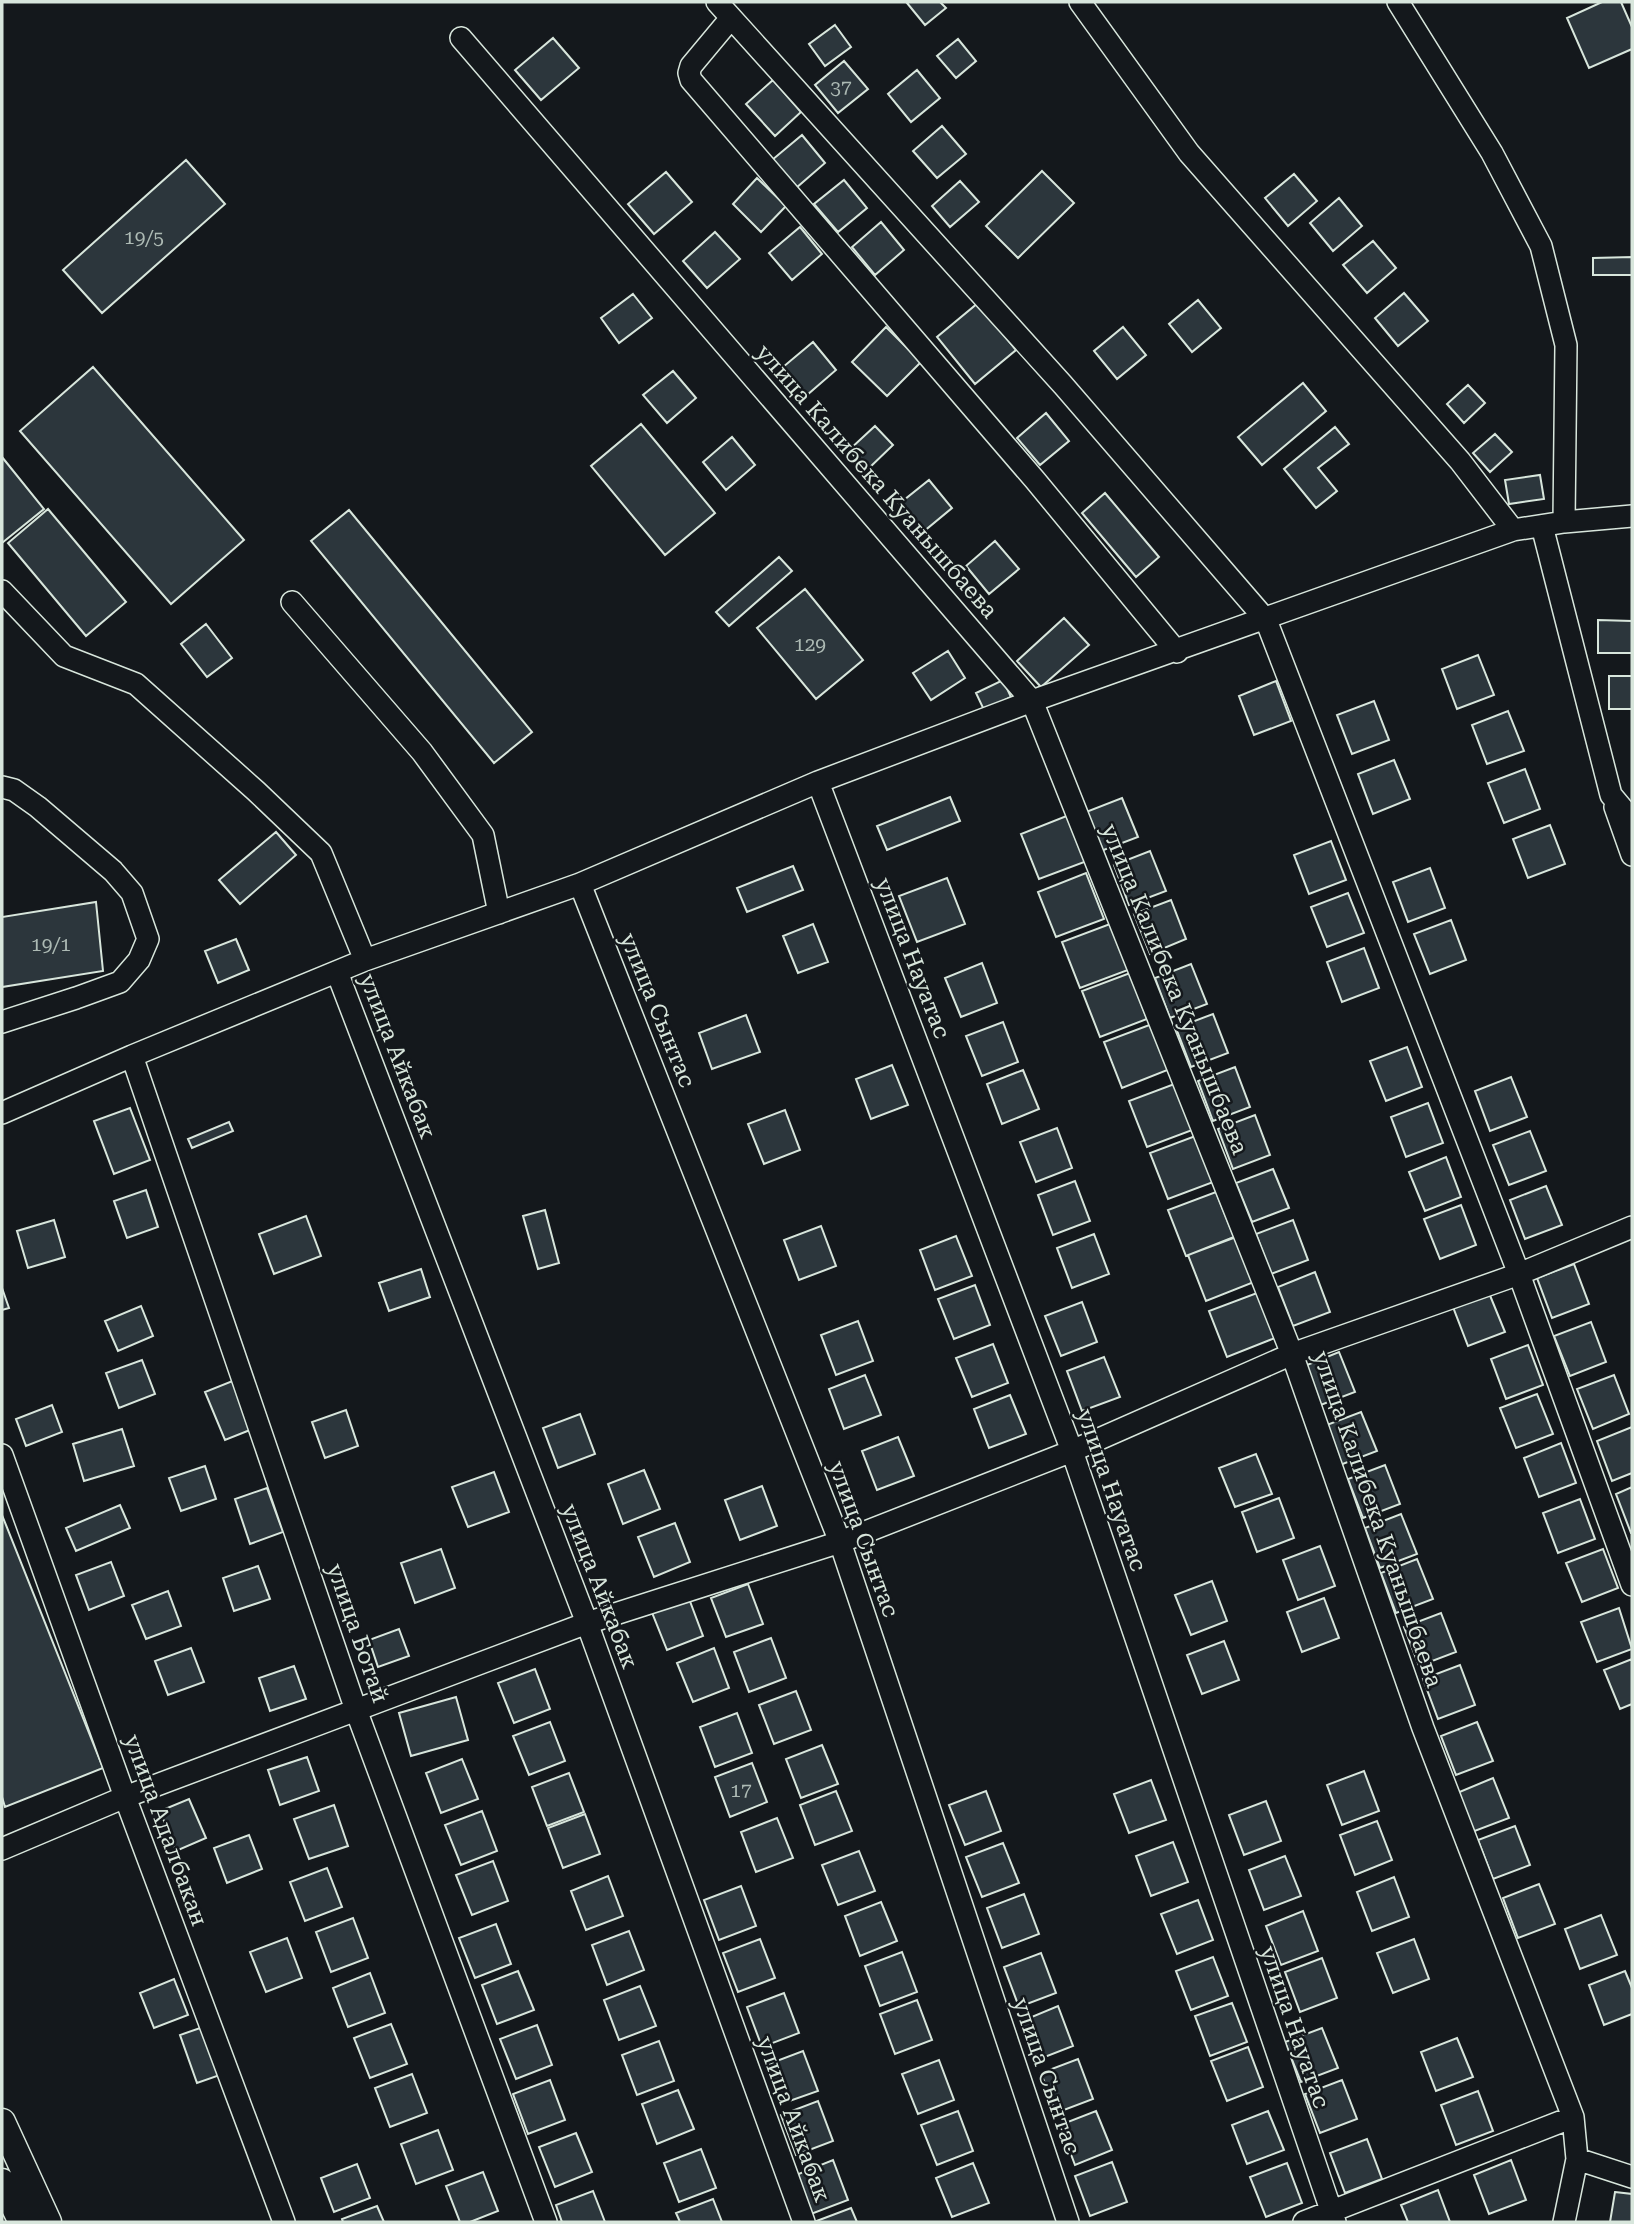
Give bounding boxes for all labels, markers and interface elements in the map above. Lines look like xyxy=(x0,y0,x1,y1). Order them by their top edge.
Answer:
house number: 37 xyxy=(830,76,852,99)
house number: 19/5 xyxy=(124,226,164,249)
street label: улица Калибека Куанышбаева xyxy=(750,339,1003,624)
house number: 129 xyxy=(794,633,826,656)
street label: улица Калибека Куанышбаева xyxy=(1096,820,1254,1159)
street label: улица Науатас xyxy=(869,874,956,1042)
street label: улица Сынтас xyxy=(614,929,701,1091)
house number: 19/1 xyxy=(31,933,71,956)
street label: улица Айкабак xyxy=(354,970,442,1143)
street label: улица Калибека Куанышбаева xyxy=(1307,1347,1448,1691)
street label: улица Науатас xyxy=(1071,1405,1152,1575)
street label: улица Сынтас xyxy=(823,1457,904,1621)
street label: улица Айкабак xyxy=(556,1500,644,1673)
street label: улица Ботай xyxy=(321,1560,394,1706)
street label: улица Адалбакан xyxy=(118,1731,213,1930)
house number: 17 xyxy=(730,1779,752,1802)
street label: улица Науатас xyxy=(1254,1942,1335,2112)
street label: улица Сынтас xyxy=(1007,1994,1086,2158)
street label: улица Айкабак xyxy=(751,2033,836,2206)

